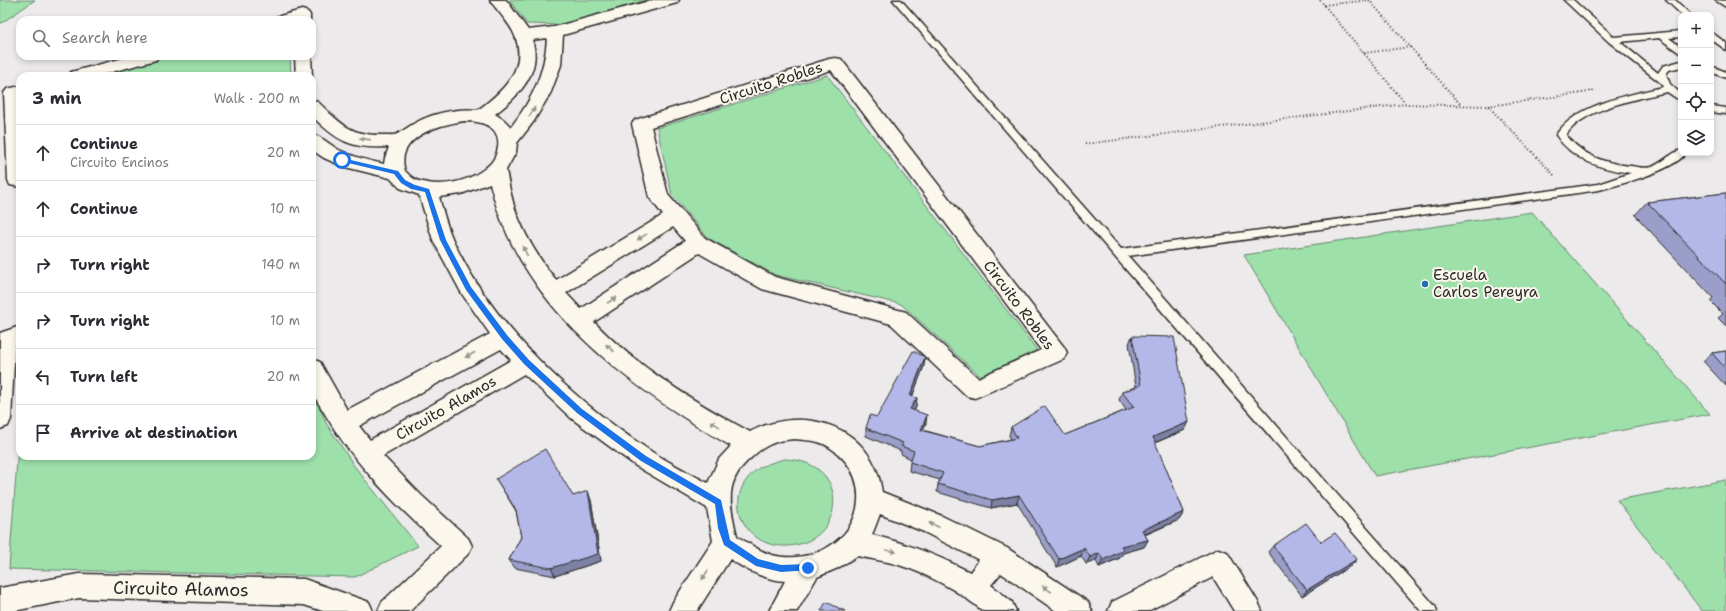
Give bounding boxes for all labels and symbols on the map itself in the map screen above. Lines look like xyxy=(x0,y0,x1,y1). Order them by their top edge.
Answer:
street label: Circuito Robles xyxy=(717,57,825,109)
one-way arrow xyxy=(528,106,536,117)
one-way arrow xyxy=(359,136,371,143)
route start xyxy=(333,151,351,169)
one-way arrow xyxy=(637,233,647,241)
one-way arrow xyxy=(522,246,528,257)
street label: Circuito Robles xyxy=(979,256,1059,354)
place label: Escuela Carlos Pereyra xyxy=(1433,265,1539,302)
marker: Escuela Carlos Pereyra xyxy=(1420,279,1430,289)
one-way arrow xyxy=(607,296,617,304)
one-way arrow xyxy=(605,344,615,353)
one-way arrow xyxy=(464,352,476,359)
street label: Circuito Alamos xyxy=(392,371,500,445)
one-way arrow xyxy=(709,421,721,428)
one-way arrow xyxy=(928,522,940,528)
one-way arrow xyxy=(885,548,897,554)
route end xyxy=(799,559,817,577)
one-way arrow xyxy=(701,570,709,580)
street label: Circuito Alamos xyxy=(113,576,249,602)
one-way arrow xyxy=(1041,585,1052,593)

